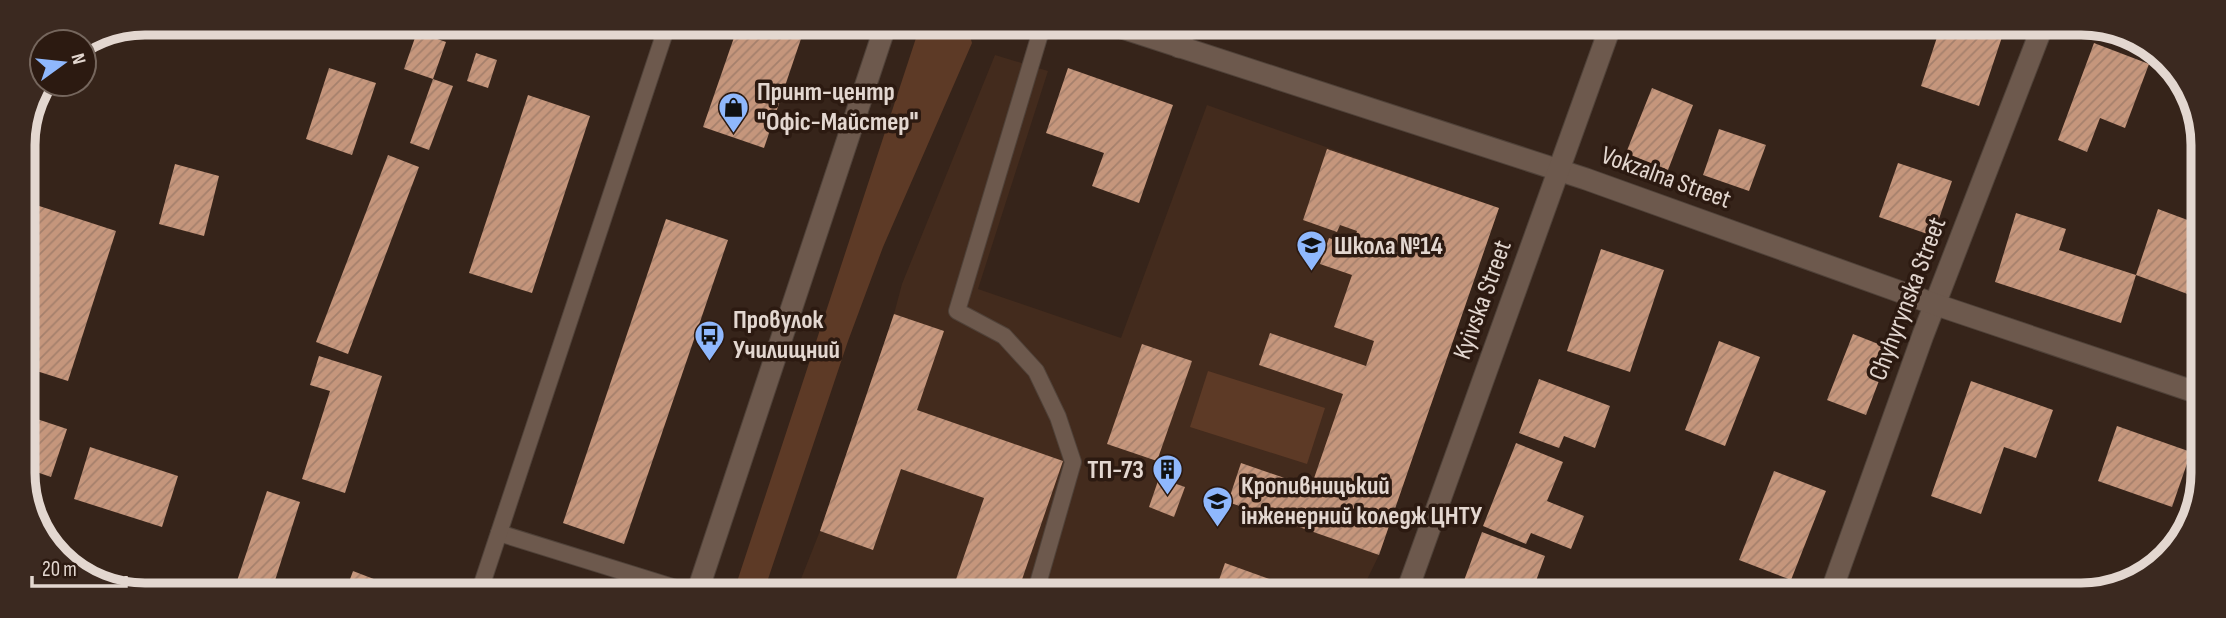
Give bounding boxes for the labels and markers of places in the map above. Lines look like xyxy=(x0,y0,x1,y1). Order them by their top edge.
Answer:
place label: Принт-центр "Офіс-Майстер" xyxy=(757,77,919,138)
shop icon: Принт-центр "Офіс-Майстер" xyxy=(717,90,751,134)
school or university icon: Школа №14 xyxy=(1294,229,1328,273)
place label: Школа №14 xyxy=(1334,231,1443,262)
place label: Провулок Училищний xyxy=(733,305,840,366)
bus stop icon: Провулок Училищний xyxy=(693,318,727,362)
building icon: ТП-73 xyxy=(1150,453,1184,497)
place label: ТП-73 xyxy=(1087,455,1144,486)
place label: Кропивницький інженерний коледж ЦНТУ xyxy=(1241,471,1483,532)
school or university icon: Кропивницький інженерний коледж ЦНТУ xyxy=(1201,484,1235,528)

